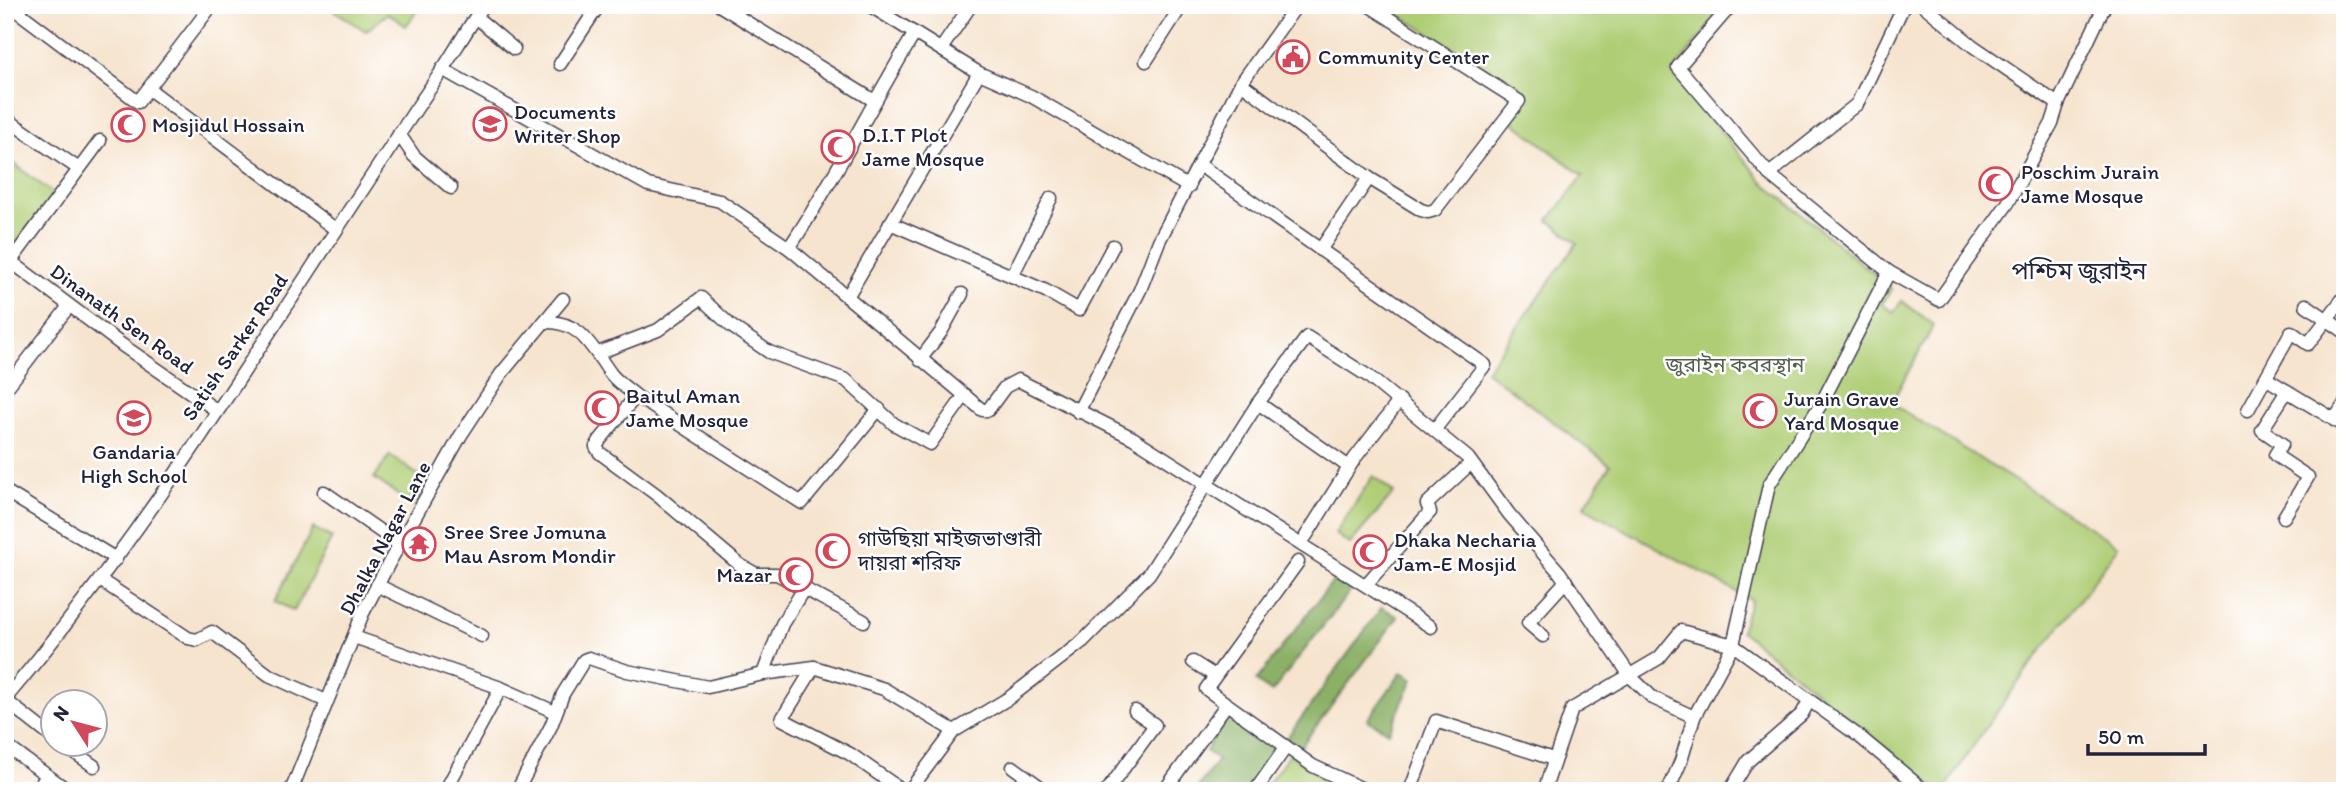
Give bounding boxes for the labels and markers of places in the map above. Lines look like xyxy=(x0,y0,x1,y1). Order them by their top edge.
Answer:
public building icon: Community Center xyxy=(1274,38,1312,76)
place label: Community Center xyxy=(1318,44,1489,69)
place label: Documents Writer Shop xyxy=(514,99,621,148)
school or university icon: Documents Writer Shop xyxy=(471,105,509,143)
mosque icon: Mosjidul Hossain xyxy=(109,106,147,144)
place label: Mosjidul Hossain xyxy=(152,112,305,137)
place label: D.I.T Plot Jame Mosque xyxy=(862,122,984,171)
mosque icon: D.I.T Plot Jame Mosque xyxy=(819,128,857,166)
place label: Poschim Jurain Jame Mosque xyxy=(2021,159,2159,208)
mosque icon: Poschim Jurain Jame Mosque xyxy=(1977,165,2015,203)
place label: Baitul Aman Jame Mosque xyxy=(626,383,748,432)
place label: Jurain Grave Yard Mosque xyxy=(1784,386,1899,435)
mosque icon: Baitul Aman Jame Mosque xyxy=(583,389,621,427)
mosque icon: Jurain Grave Yard Mosque xyxy=(1741,392,1779,430)
school or university icon: Gandaria High School xyxy=(115,399,153,437)
place label: Gandaria High School xyxy=(81,439,187,488)
place label: Sree Sree Jomuna Mau Asrom Mondir xyxy=(444,519,616,568)
temple icon: Sree Sree Jomuna Mau Asrom Mondir xyxy=(400,525,438,563)
place label: গাউছিয়া মাইজভাণ্ডারী দায়রা শরিফ xyxy=(857,526,1042,575)
place label: Dhaka Necharia Jam-E Mosjid xyxy=(1394,527,1537,576)
mosque icon: গাউছিয়া মাইজভাণ্ডারী দায়রা শরিফ xyxy=(814,532,852,570)
mosque icon: Dhaka Necharia Jam-E Mosjid xyxy=(1351,533,1389,571)
mosque icon: Mazar xyxy=(777,556,815,594)
place label: Mazar xyxy=(717,562,772,587)

